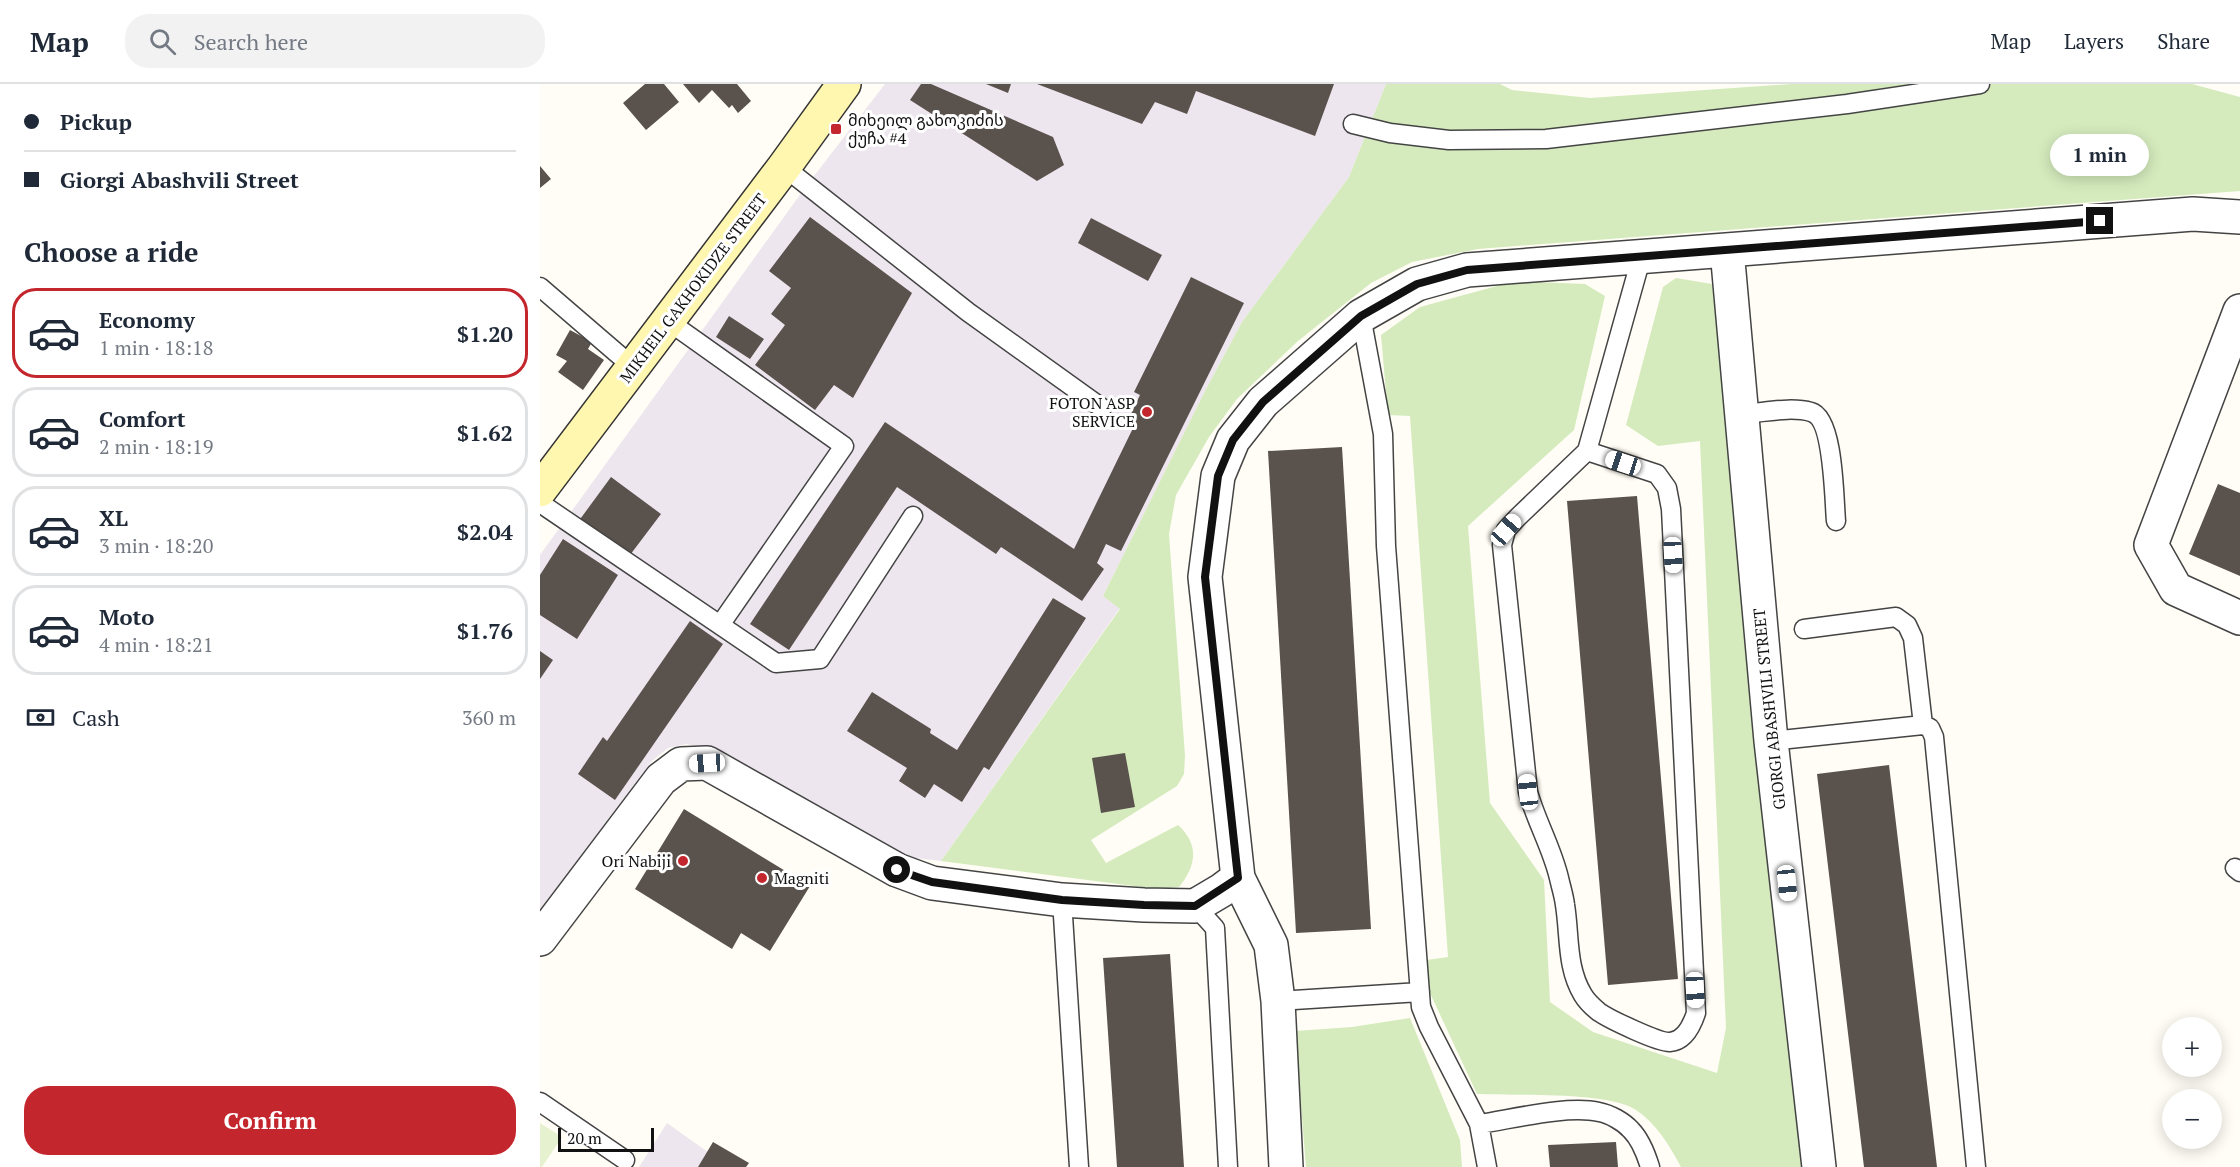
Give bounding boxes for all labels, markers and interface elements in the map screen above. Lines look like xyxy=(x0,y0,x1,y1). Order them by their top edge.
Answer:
search box xyxy=(125,14,545,68)
text: Map xyxy=(30,23,89,60)
icon: search xyxy=(146,25,179,58)
text: Search here xyxy=(194,27,308,56)
text: Map xyxy=(1990,27,2031,55)
text: Layers xyxy=(2064,27,2124,55)
text: Share xyxy=(2157,27,2210,55)
text: Pickup xyxy=(60,107,132,136)
place label: მიხეილ გახოკიძის ქუჩა #4 xyxy=(848,109,1004,149)
marker: მიხეილ გახოკიძის ქუჩა #4 xyxy=(829,122,843,136)
callout: 1 min xyxy=(2050,134,2150,176)
text: 1 min xyxy=(2072,141,2127,168)
text: Giorgi Abashvili Street xyxy=(60,165,299,194)
street label: MIKHEIL GAKHOKIDZE STREET xyxy=(614,189,772,387)
route end xyxy=(2086,207,2113,234)
text: Choose a ride xyxy=(24,234,199,270)
text: Economy xyxy=(99,305,195,334)
icon: car xyxy=(27,306,81,360)
text: $1.20 xyxy=(457,319,513,348)
text: 1 min · 18:18 xyxy=(99,334,213,361)
place label: FOTON ASP SERVICE xyxy=(1049,392,1135,432)
text: Comfort xyxy=(99,404,185,433)
icon: car xyxy=(27,405,81,459)
marker: FOTON ASP SERVICE xyxy=(1140,405,1154,419)
text: $1.62 xyxy=(457,418,513,447)
text: 2 min · 18:19 xyxy=(99,433,213,460)
car xyxy=(1603,449,1643,477)
text: XL xyxy=(99,503,128,532)
icon: car xyxy=(27,504,81,558)
car xyxy=(1487,511,1525,549)
text: $2.04 xyxy=(457,517,513,546)
text: 3 min · 18:20 xyxy=(99,532,213,559)
car xyxy=(1663,537,1683,573)
text: Moto xyxy=(99,602,154,631)
icon: car xyxy=(27,603,81,657)
street label: GIORGI ABASHVILI STREET xyxy=(1747,607,1791,811)
text: $1.76 xyxy=(457,616,513,645)
text: 4 min · 18:21 xyxy=(99,631,213,658)
icon: cash xyxy=(24,701,57,734)
text: Cash xyxy=(72,703,120,732)
text: 360 m xyxy=(462,704,516,731)
car xyxy=(689,753,725,773)
car xyxy=(1517,773,1539,811)
place label: Ori Nabiji xyxy=(602,850,671,872)
marker: Ori Nabiji xyxy=(676,854,690,868)
route start xyxy=(883,856,910,883)
car xyxy=(1776,864,1798,902)
place label: Magniti xyxy=(774,867,830,889)
marker: Magniti xyxy=(755,871,769,885)
car xyxy=(1685,972,1705,1008)
map controls xyxy=(2162,1017,2222,1149)
button: + xyxy=(2162,1017,2222,1077)
button: Confirm xyxy=(24,1086,516,1155)
button: − xyxy=(2162,1089,2222,1149)
scale bar xyxy=(558,1125,654,1152)
text: 20 m xyxy=(567,1127,602,1149)

